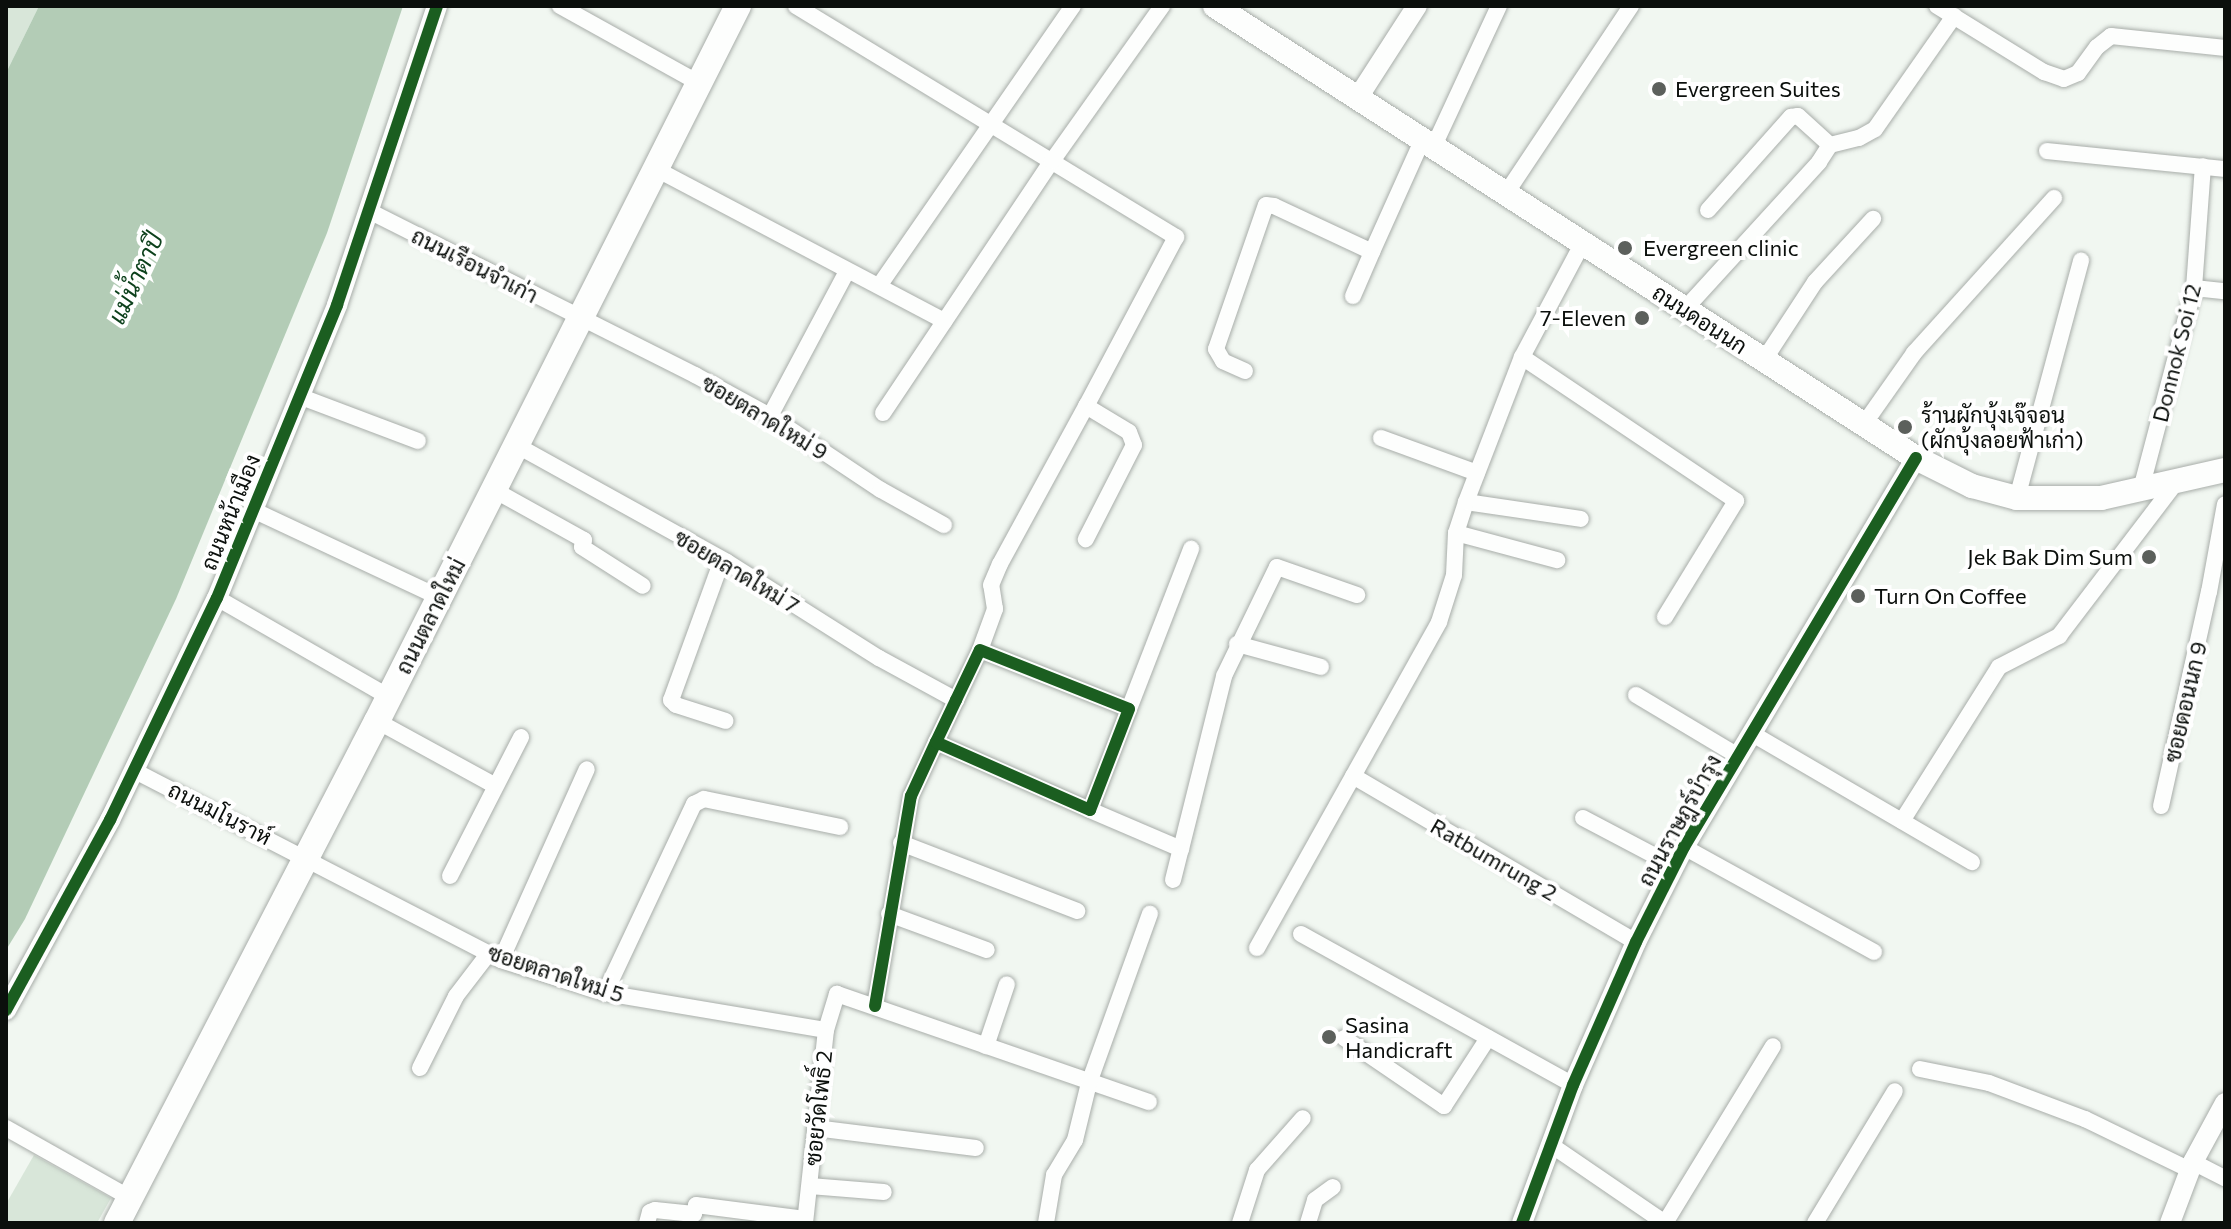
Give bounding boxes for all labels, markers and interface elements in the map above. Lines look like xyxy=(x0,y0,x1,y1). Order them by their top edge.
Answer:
place label: Evergreen Suites xyxy=(1675,76,1841,102)
marker: Evergreen Suites xyxy=(1650,80,1668,98)
street label: ถนนเรือนจำเก่า xyxy=(407,222,543,308)
water label: แม่น้ำตาปี xyxy=(101,228,169,328)
place label: Evergreen clinic xyxy=(1643,235,1799,261)
marker: Evergreen clinic xyxy=(1614,237,1636,259)
street label: ถนนดอนนก xyxy=(1648,279,1752,359)
street label: Donnok Soi 12 xyxy=(2146,281,2206,425)
place label: 7-Eleven xyxy=(1540,305,1626,331)
marker: 7-Eleven xyxy=(1633,309,1651,327)
street label: ซอยตลาดใหม่ 9 xyxy=(697,369,833,465)
place label: ร้านผักบุ้งเจ๊จอน (ผักบุ้งลอยฟ้าเก่า) xyxy=(1921,401,2083,452)
marker: ร้านผักบุ้งเจ๊จอน (ผักบุ้งลอยฟ้าเก่า) xyxy=(1896,418,1914,436)
street label: ถนนหน้าเมือง xyxy=(195,450,265,574)
street label: ซอยตลาดใหม่ 7 xyxy=(670,524,804,618)
place label: Jek Bak Dim Sum xyxy=(1967,544,2133,570)
marker: Jek Bak Dim Sum xyxy=(2140,548,2158,566)
street label: ถนนตลาดใหม่ xyxy=(390,554,470,678)
place label: Turn On Coffee xyxy=(1874,583,2027,609)
marker: Turn On Coffee xyxy=(1849,587,1867,605)
street label: ซอยดอนนก 9 xyxy=(2158,639,2212,765)
street label: ถนนราษฎร์บำรุง xyxy=(1632,749,1726,891)
street label: ถนนมโนราห์ xyxy=(164,776,276,850)
street label: Ratbumrung 2 xyxy=(1426,812,1562,906)
street label: ซอยตลาดใหม่ 5 xyxy=(485,939,627,1007)
place label: Sasina Handicraft xyxy=(1345,1011,1453,1062)
marker: Sasina Handicraft xyxy=(1320,1028,1338,1046)
street label: ซอยวัดโพธิ์ 2 xyxy=(799,1049,837,1167)

